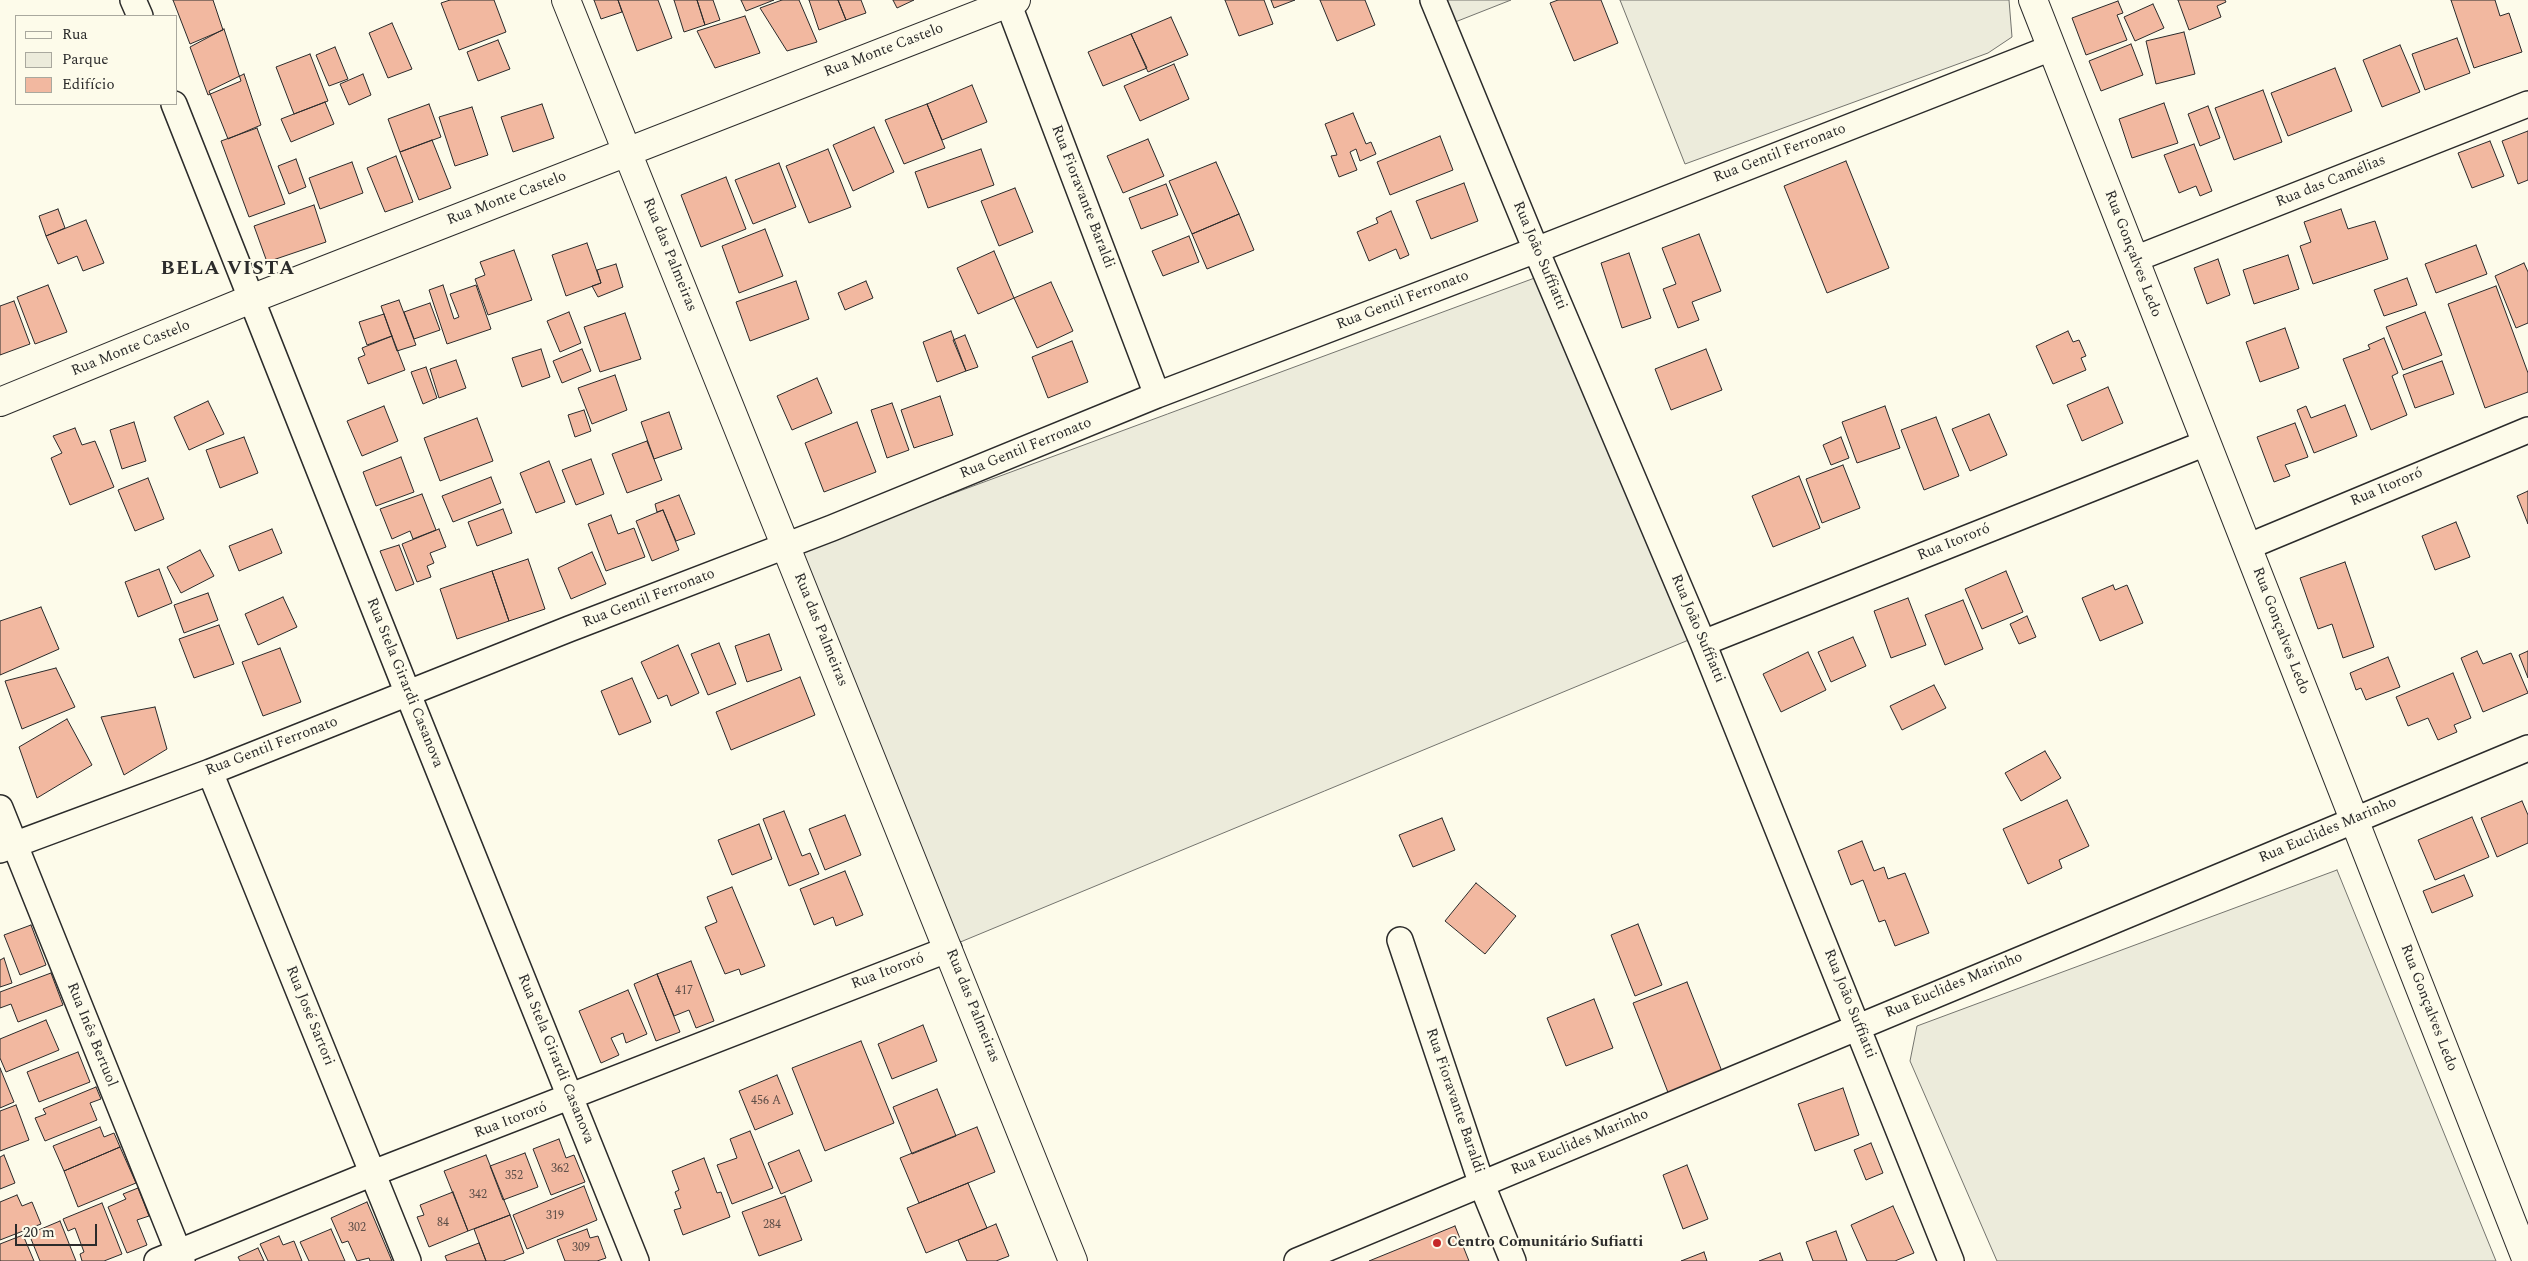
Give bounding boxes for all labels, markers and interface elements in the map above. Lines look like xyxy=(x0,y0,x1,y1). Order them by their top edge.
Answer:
legend xyxy=(15,15,178,105)
street label: Rua Monte Castelo xyxy=(822,20,946,82)
text: Rua xyxy=(62,23,88,46)
text: Parque xyxy=(62,48,109,71)
text: Edifício xyxy=(62,73,115,96)
street label: Rua Gentil Ferronato xyxy=(1711,120,1849,188)
street label: Rua Fioravante Baraldi xyxy=(1046,123,1118,271)
street label: Rua das Camélias xyxy=(2274,152,2388,212)
street label: Rua Monte Castelo xyxy=(445,168,569,230)
street label: Rua Gonçalves Ledo xyxy=(2099,188,2165,320)
street label: Rua das Palmeiras xyxy=(638,195,700,315)
street label: Rua João Suffiatti xyxy=(1508,199,1570,313)
district label: BELA VISTA xyxy=(159,258,297,282)
street label: Rua Gentil Ferronato xyxy=(1334,267,1472,335)
street label: Rua Monte Castelo xyxy=(69,317,193,381)
street label: Rua Gentil Ferronato xyxy=(957,414,1095,484)
street label: Rua Itororó xyxy=(2348,465,2426,511)
street label: Rua Itororó xyxy=(1915,520,1993,566)
street label: Rua Gentil Ferronato xyxy=(580,565,718,633)
street label: Rua Gonçalves Ledo xyxy=(2247,565,2313,697)
street label: Rua das Palmeiras xyxy=(789,570,851,690)
street label: Rua João Suffiatti xyxy=(1666,572,1728,686)
street label: Rua Stela Girardi Casanova xyxy=(362,596,446,770)
street label: Rua Gentil Ferronato xyxy=(203,713,341,781)
street label: Rua Euclides Marinho xyxy=(2257,794,2399,868)
street label: Rua Gonçalves Ledo xyxy=(2395,942,2461,1074)
street label: Rua das Palmeiras xyxy=(941,946,1003,1066)
street label: Rua João Suffiatti xyxy=(1819,947,1879,1061)
street label: Rua Euclides Marinho xyxy=(1883,949,2025,1023)
street label: Rua Itororó xyxy=(849,950,927,994)
street label: Rua José Sartori xyxy=(281,963,337,1069)
street label: Rua Stela Girardi Casanova xyxy=(513,972,597,1146)
street label: Rua Inês Bertuol xyxy=(62,980,120,1090)
house number: 417 xyxy=(675,985,693,999)
street label: Rua Fioravante Baraldi xyxy=(1421,1026,1487,1176)
house number: 456 A xyxy=(751,1095,781,1109)
street label: Rua Itororó xyxy=(472,1099,550,1143)
street label: Rua Euclides Marinho xyxy=(1509,1106,1651,1180)
house number: 362 xyxy=(551,1163,569,1177)
house number: 352 xyxy=(505,1170,523,1184)
house number: 342 xyxy=(469,1189,487,1203)
house number: 319 xyxy=(546,1210,564,1224)
scale bar xyxy=(18,1214,100,1246)
house number: 84 xyxy=(437,1217,449,1231)
house number: 284 xyxy=(763,1219,781,1233)
text: 20 m xyxy=(23,1221,55,1244)
house number: 302 xyxy=(348,1222,366,1236)
place label: Centro Comunitário Sufiatti xyxy=(1447,1234,1643,1252)
marker: Centro Comunitário Sufiatti xyxy=(1431,1237,1443,1249)
house number: 309 xyxy=(572,1242,590,1256)

